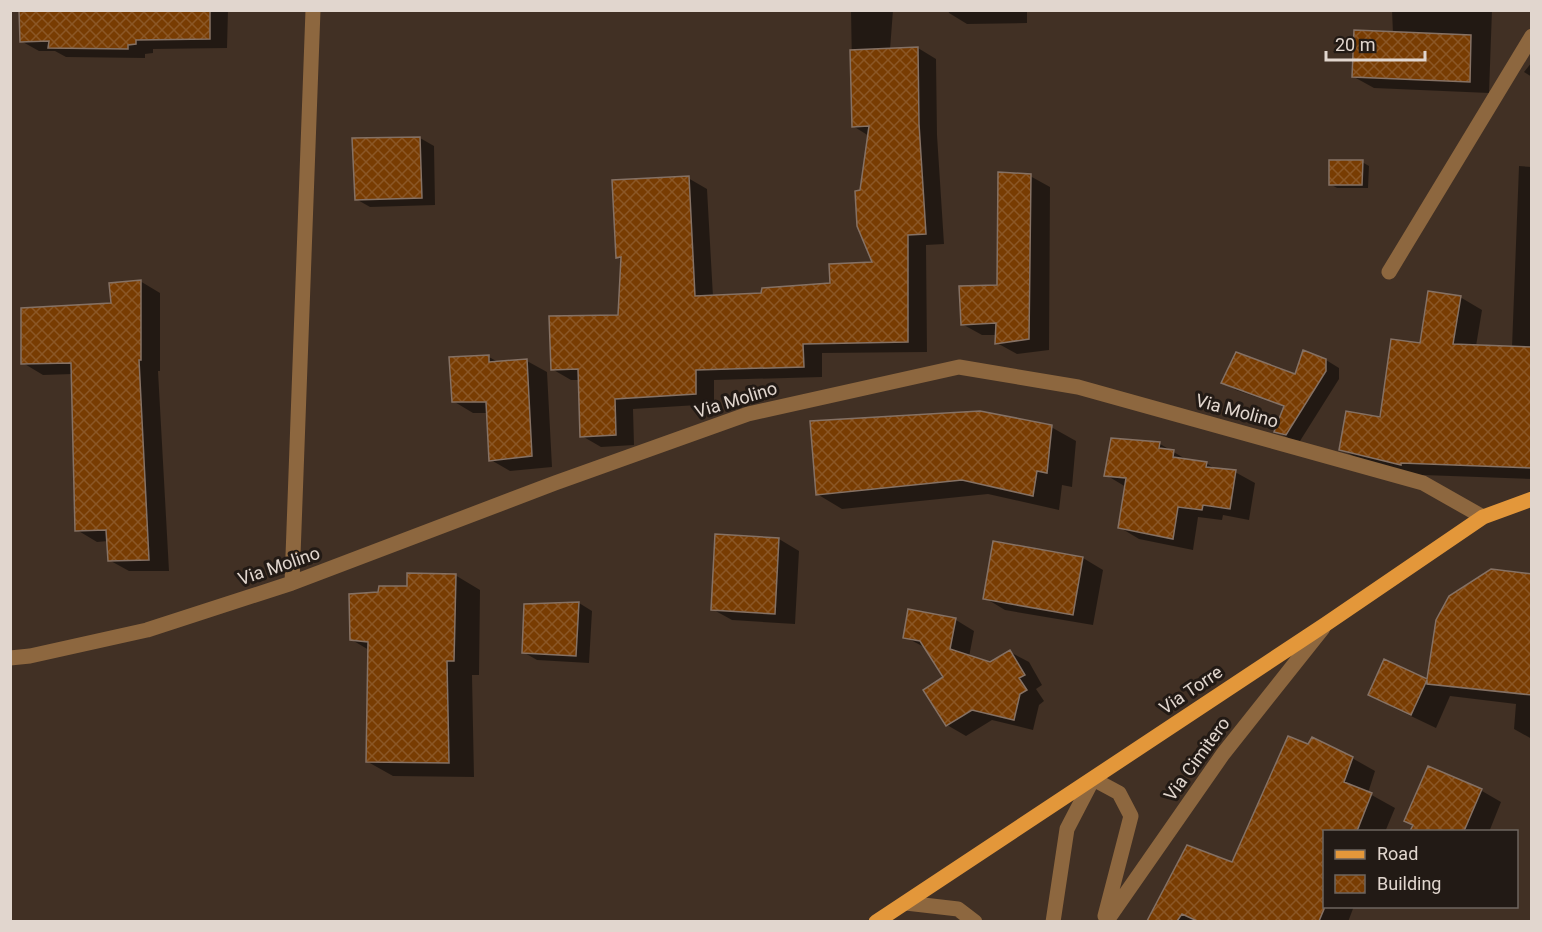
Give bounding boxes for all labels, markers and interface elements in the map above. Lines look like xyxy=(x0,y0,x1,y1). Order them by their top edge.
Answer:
scale bar xyxy=(1326,24,1425,62)
text: 20 m xyxy=(1335,34,1375,55)
street label: Via Molino xyxy=(692,377,780,422)
street label: Via Molino xyxy=(1193,389,1281,432)
street label: Via Molino xyxy=(235,542,322,589)
street label: Via Torre xyxy=(1155,661,1226,718)
street label: Via Cimitero xyxy=(1159,713,1234,805)
legend xyxy=(1323,830,1518,908)
text: Road xyxy=(1377,843,1418,864)
text: Building xyxy=(1377,873,1441,894)

